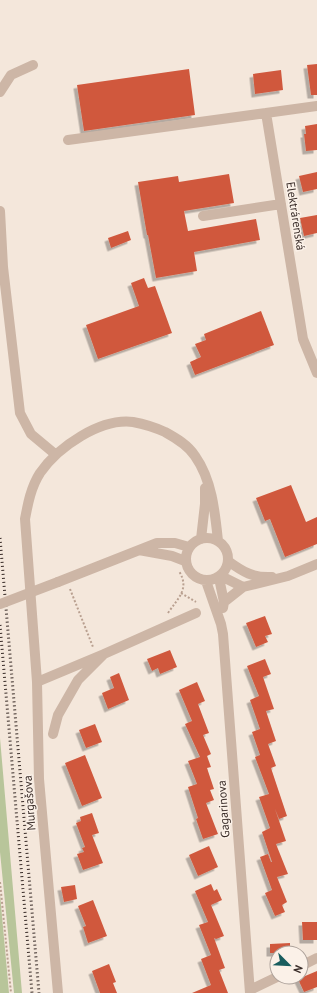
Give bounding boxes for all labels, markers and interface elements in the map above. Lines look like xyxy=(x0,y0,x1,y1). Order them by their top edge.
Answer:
street label: Elektrárenská xyxy=(283,181,309,251)
street label: Murgašova xyxy=(20,775,38,831)
street label: Gagarinova xyxy=(214,780,232,838)
north arrow xyxy=(269,945,309,985)
text: N xyxy=(290,963,306,975)

